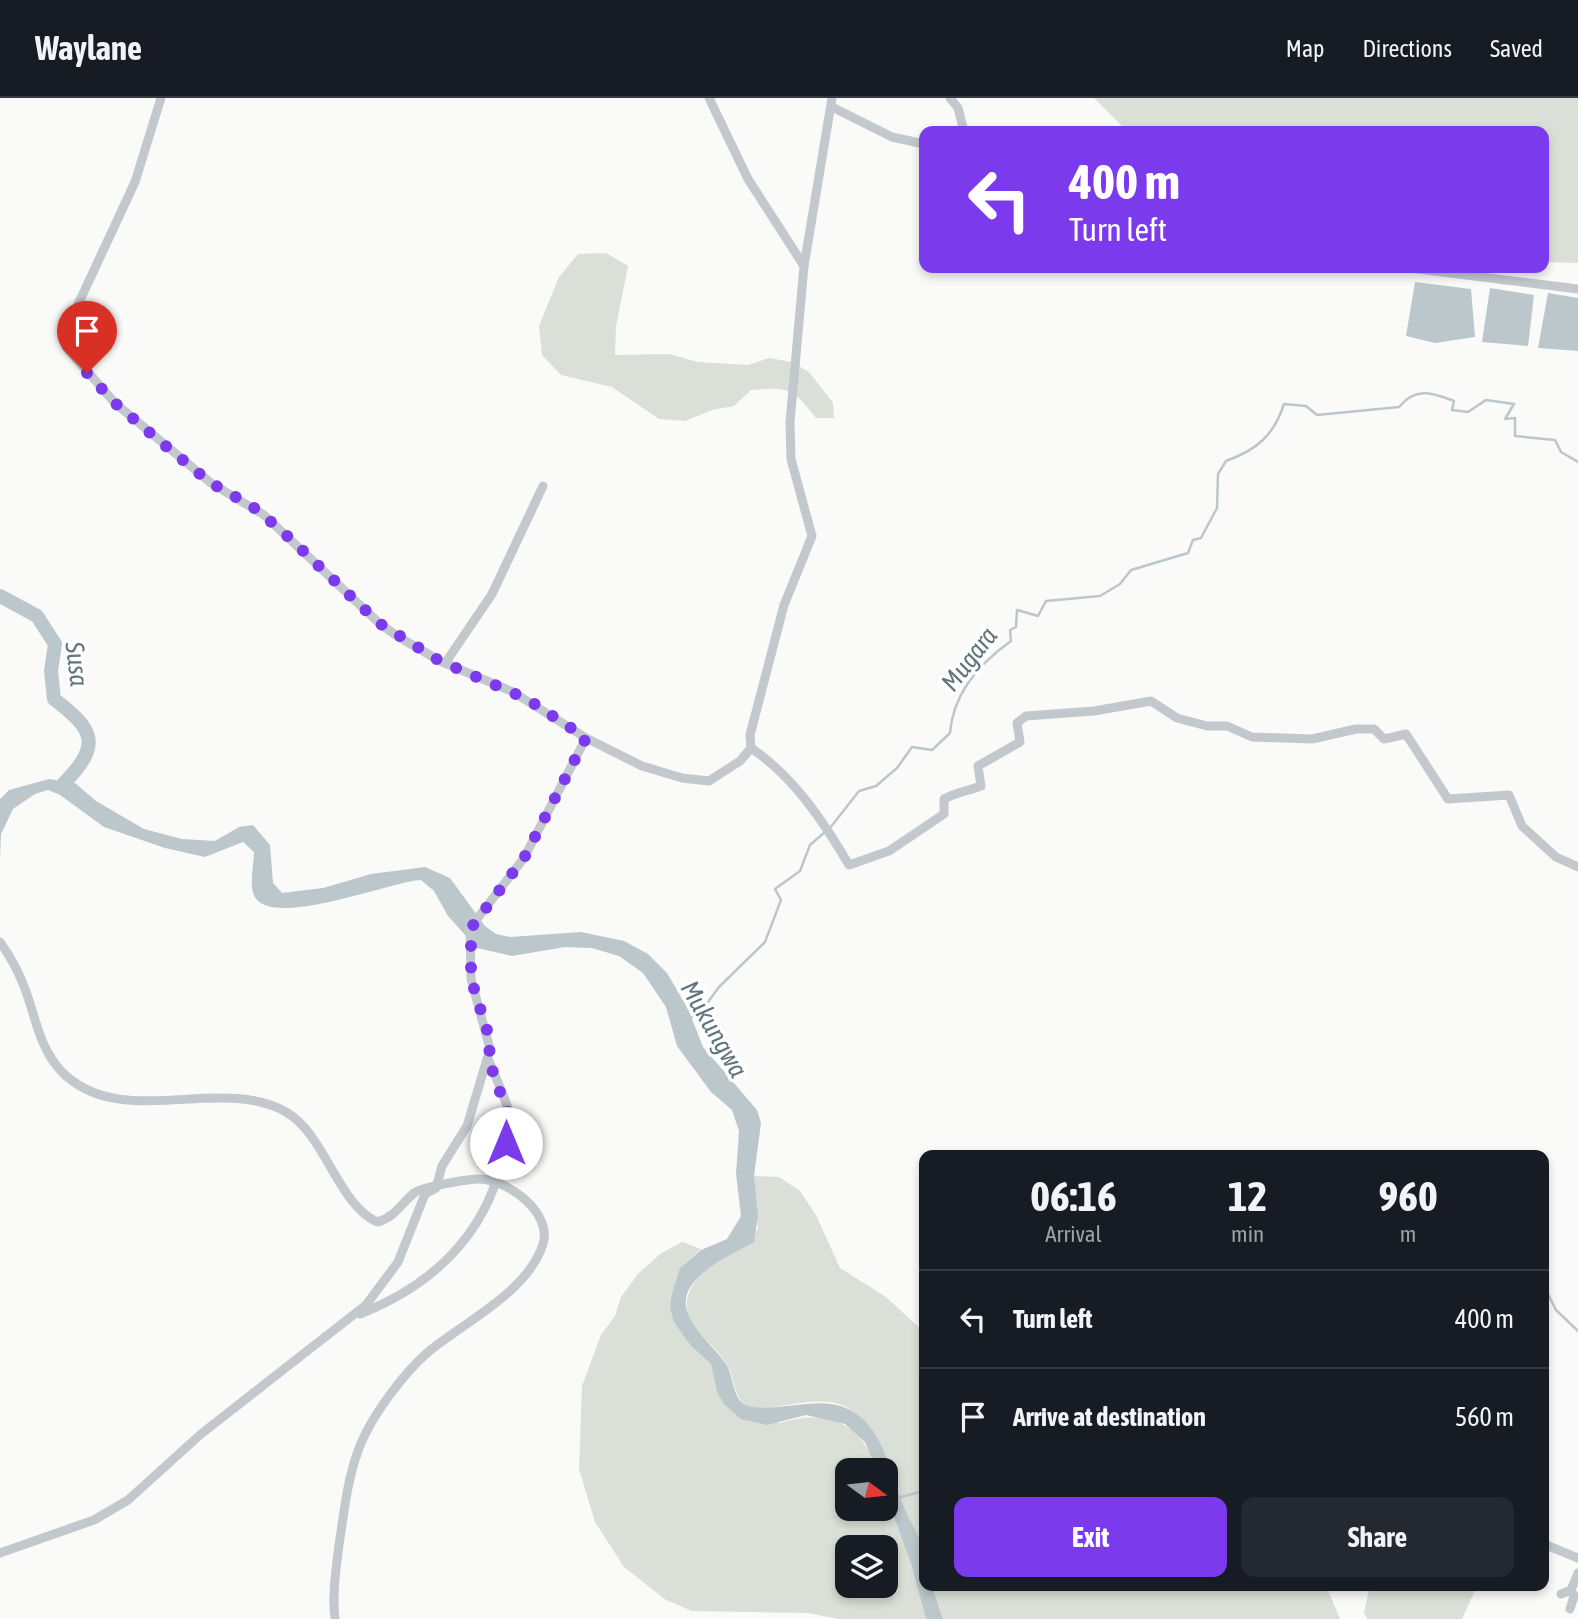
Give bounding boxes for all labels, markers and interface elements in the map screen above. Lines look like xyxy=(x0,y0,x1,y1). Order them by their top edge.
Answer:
text: Waylane xyxy=(35,29,142,67)
text: Map xyxy=(1286,35,1324,62)
text: Directions xyxy=(1362,35,1452,62)
text: Saved xyxy=(1490,35,1543,62)
text: 400 m xyxy=(1069,153,1180,209)
icon: left xyxy=(954,154,1045,245)
text: Turn left xyxy=(1069,211,1167,248)
pin xyxy=(57,301,117,373)
icon: arrive xyxy=(68,312,106,350)
water label: Mugara xyxy=(935,621,1003,697)
water label: Susa xyxy=(59,639,95,688)
water label: Mukungwa xyxy=(674,976,754,1082)
position arrow xyxy=(469,1106,543,1180)
text: 06:16 xyxy=(1030,1172,1117,1220)
text: 12 xyxy=(1228,1172,1267,1220)
text: 960 xyxy=(1379,1172,1438,1220)
text: Arrival xyxy=(1045,1221,1102,1247)
text: min xyxy=(1231,1221,1264,1247)
text: m xyxy=(1400,1221,1416,1247)
icon: left xyxy=(954,1300,992,1338)
text: Turn left xyxy=(1013,1304,1093,1334)
text: 400 m xyxy=(1455,1304,1514,1334)
icon: arrive xyxy=(954,1398,992,1436)
text: Arrive at destination xyxy=(1013,1402,1206,1432)
text: 560 m xyxy=(1455,1402,1514,1432)
north arrow xyxy=(835,1458,898,1521)
map controls xyxy=(835,1458,898,1598)
button: Exit xyxy=(954,1497,1227,1577)
button: Share xyxy=(1241,1497,1514,1577)
button: layers xyxy=(835,1535,898,1598)

